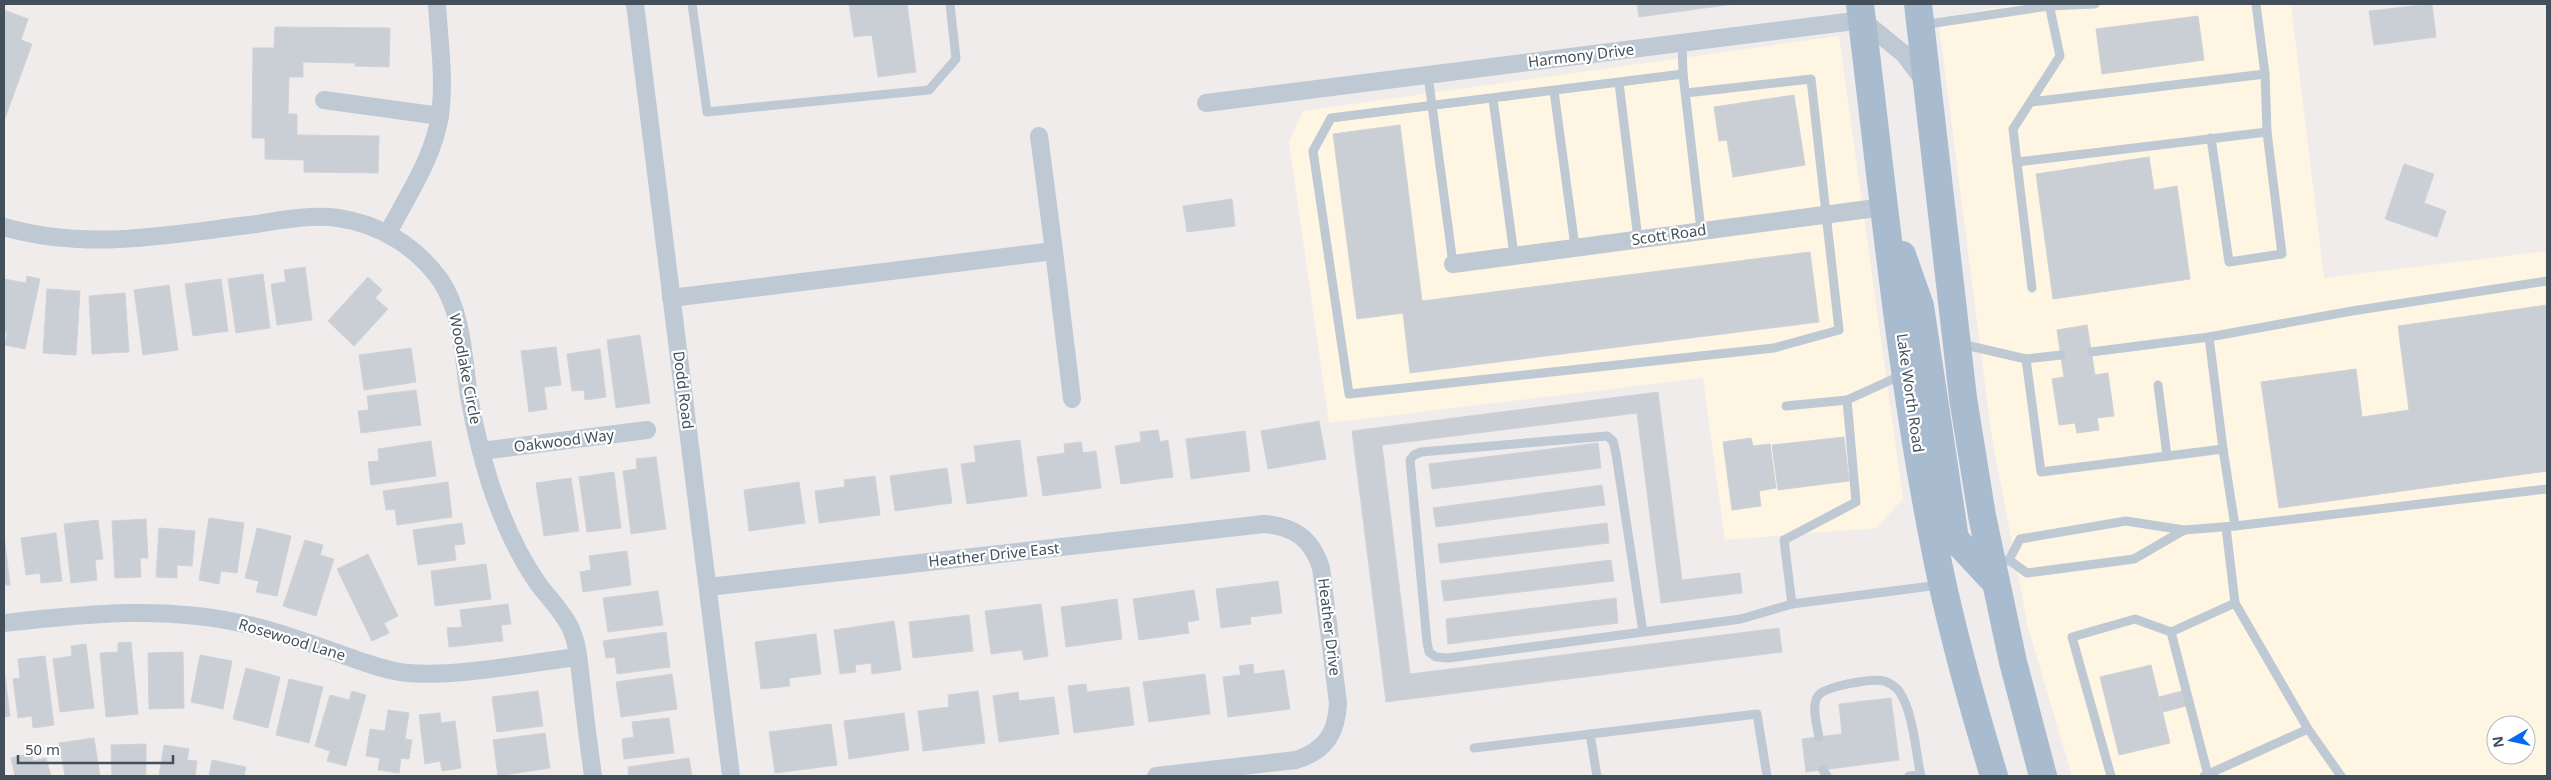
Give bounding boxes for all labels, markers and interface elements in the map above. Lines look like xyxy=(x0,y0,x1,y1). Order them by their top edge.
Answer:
street label: Harmony Drive xyxy=(1527,39,1635,71)
street label: Scott Road xyxy=(1630,219,1708,249)
street label: Woodlake Circle xyxy=(445,312,487,426)
street label: Lake Worth Road xyxy=(1893,332,1929,454)
street label: Dodd Road xyxy=(669,350,699,430)
street label: Oakwood Way xyxy=(513,424,616,456)
street label: Heather Drive East xyxy=(927,537,1061,571)
street label: Heather Drive xyxy=(1314,577,1346,677)
street label: Rosewood Lane xyxy=(236,613,348,665)
north arrow xyxy=(2486,715,2536,765)
scale bar xyxy=(18,732,172,764)
text: N xyxy=(2487,735,2508,749)
text: 50 m xyxy=(25,739,60,759)

